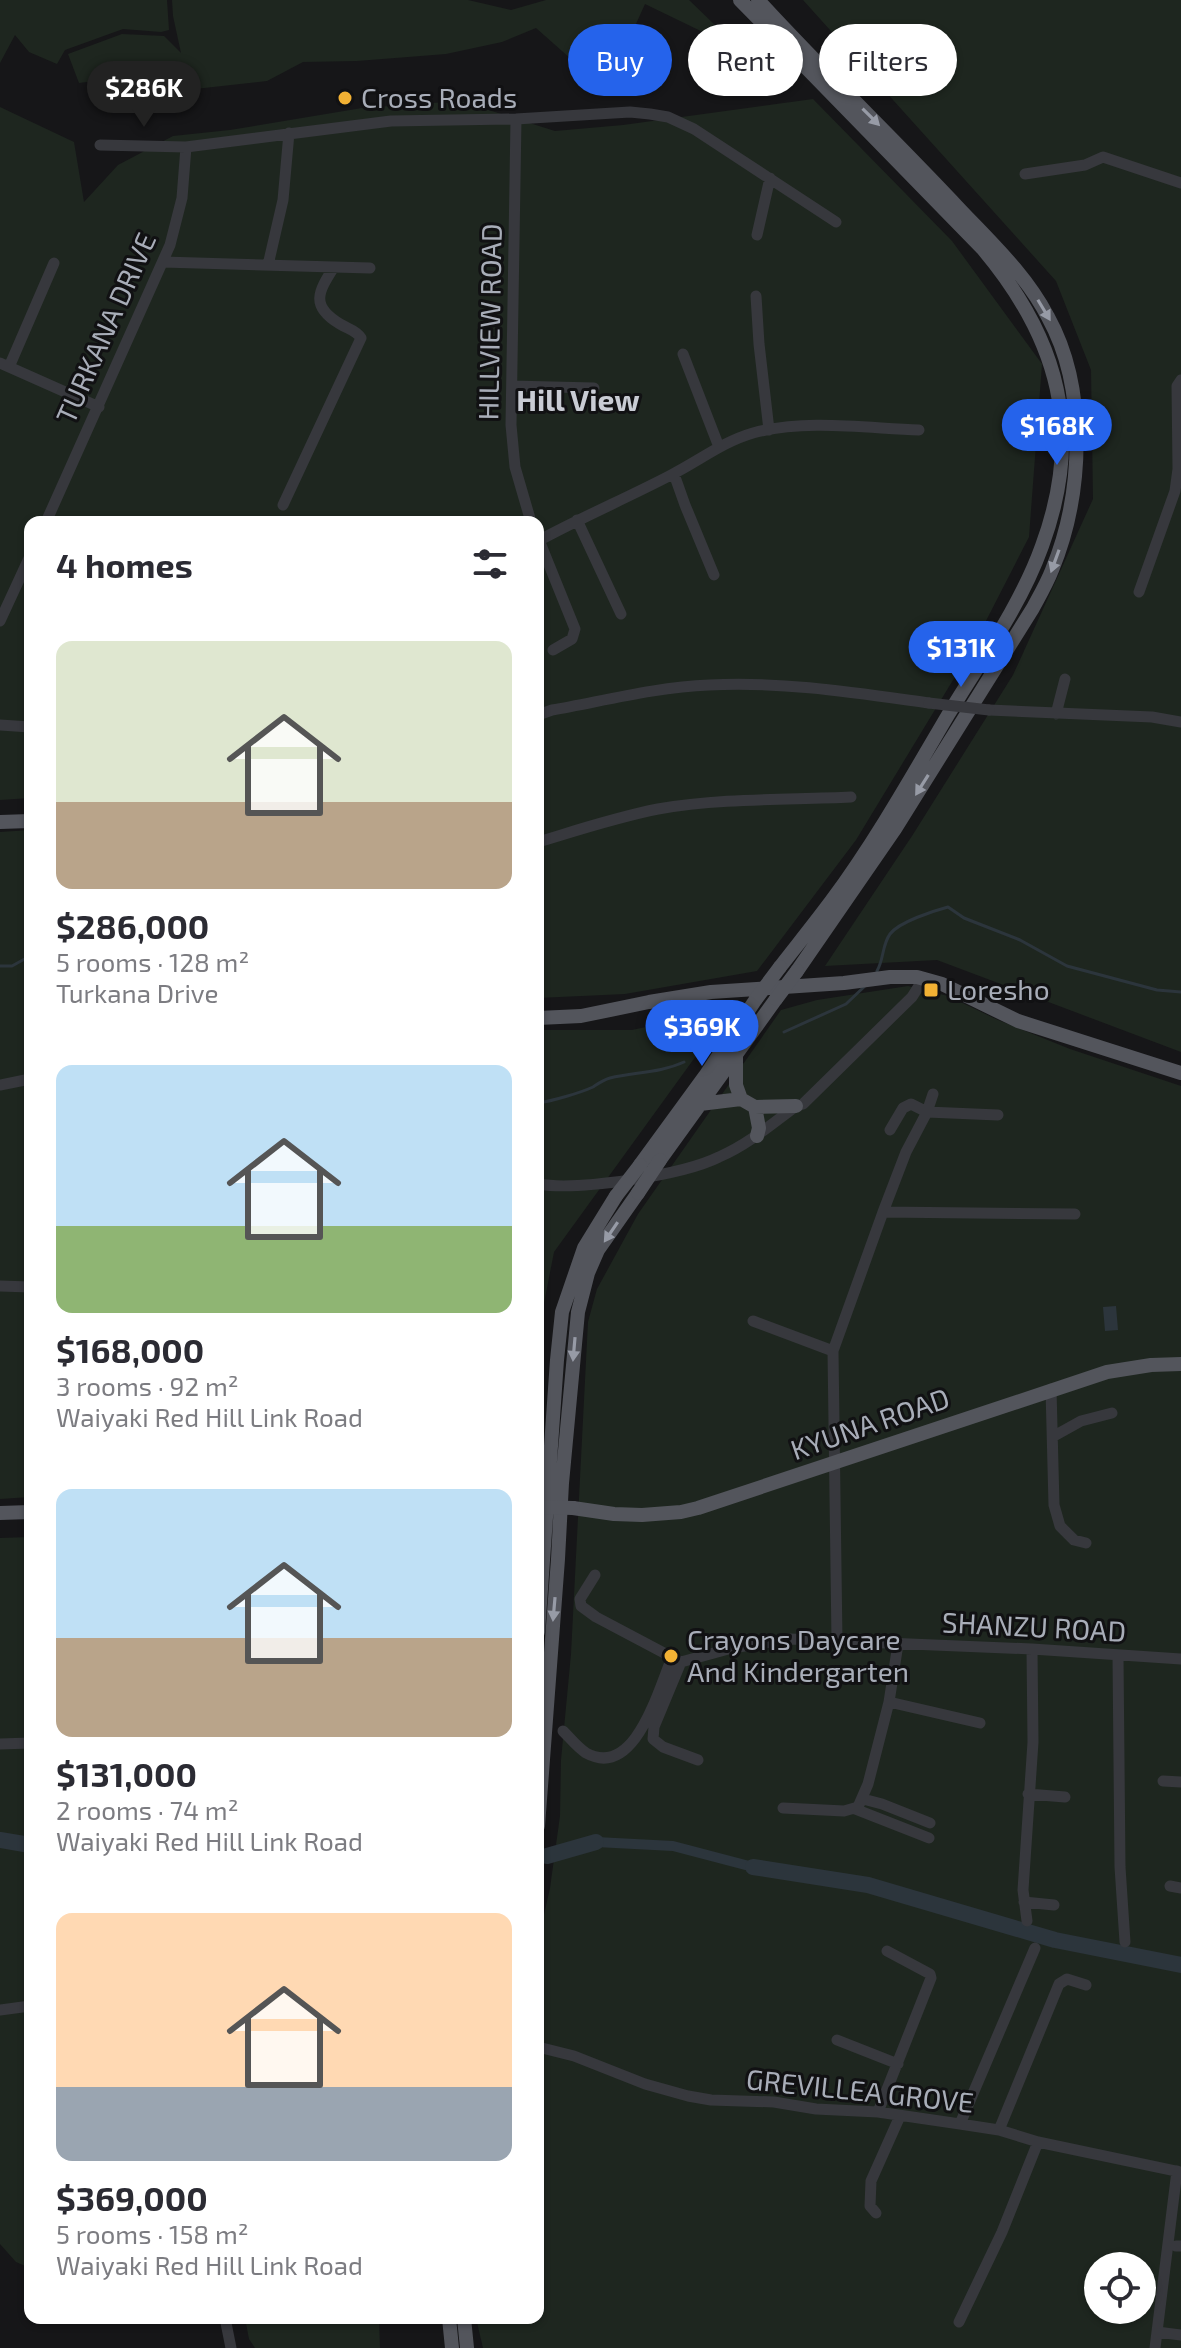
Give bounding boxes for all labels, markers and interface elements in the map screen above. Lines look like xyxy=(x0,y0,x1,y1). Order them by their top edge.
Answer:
chip: Buy xyxy=(568,24,672,96)
chip: Rent xyxy=(688,24,803,96)
chip: Filters xyxy=(819,24,957,96)
pin: $286K xyxy=(88,61,200,129)
text: $286K xyxy=(105,71,183,102)
place label: Cross Roads xyxy=(361,80,517,114)
marker: Cross Roads xyxy=(336,89,354,107)
one-way arrow xyxy=(861,107,880,126)
street label: HILLVIEW ROAD xyxy=(470,223,508,421)
street label: TURKANA DRIVE xyxy=(48,227,162,428)
one-way arrow xyxy=(1036,299,1050,321)
district label: Hill View xyxy=(516,381,640,417)
pin: $168K xyxy=(1001,399,1113,467)
text: $168K xyxy=(1020,409,1094,440)
icon: filters xyxy=(468,542,512,586)
text: 4 homes xyxy=(56,544,193,585)
one-way arrow xyxy=(1048,550,1060,574)
pin: $131K xyxy=(905,621,1017,689)
text: $131K xyxy=(927,631,995,662)
icon: home xyxy=(212,693,356,837)
one-way arrow xyxy=(916,774,930,796)
text: $286,000 xyxy=(56,905,209,946)
text: 5 rooms · 128 m² xyxy=(56,946,249,977)
place label: Loresho xyxy=(947,972,1050,1006)
text: Turkana Drive xyxy=(56,977,218,1008)
marker: Loresho xyxy=(922,981,940,999)
pin: $369K xyxy=(646,1000,758,1068)
text: $369K xyxy=(664,1010,741,1041)
icon: home xyxy=(212,1117,356,1261)
one-way arrow xyxy=(604,1221,619,1242)
text: $168,000 xyxy=(56,1329,204,1370)
one-way arrow xyxy=(567,1337,580,1362)
text: 3 rooms · 92 m² xyxy=(56,1370,238,1401)
street label: KYUNA ROAD xyxy=(786,1380,954,1466)
text: Waiyaki Red Hill Link Road xyxy=(56,1401,363,1432)
icon: home xyxy=(212,1541,356,1685)
one-way arrow xyxy=(548,1597,561,1622)
street label: SHANZU ROAD xyxy=(941,1604,1127,1648)
place label: Crayons Daycare And Kindergarten xyxy=(687,1622,909,1688)
marker: Crayons Daycare And Kindergarten xyxy=(662,1647,680,1665)
text: $131,000 xyxy=(56,1753,197,1794)
text: 2 rooms · 74 m² xyxy=(56,1794,238,1825)
text: Waiyaki Red Hill Link Road xyxy=(56,1825,363,1856)
icon: home xyxy=(212,1965,356,2109)
street label: GREVILLEA GROVE xyxy=(745,2061,976,2119)
text: $369,000 xyxy=(56,2177,208,2218)
text: 5 rooms · 158 m² xyxy=(56,2218,248,2249)
text: Waiyaki Red Hill Link Road xyxy=(56,2249,363,2280)
map controls xyxy=(1084,2252,1156,2324)
button: locate xyxy=(1084,2252,1156,2324)

